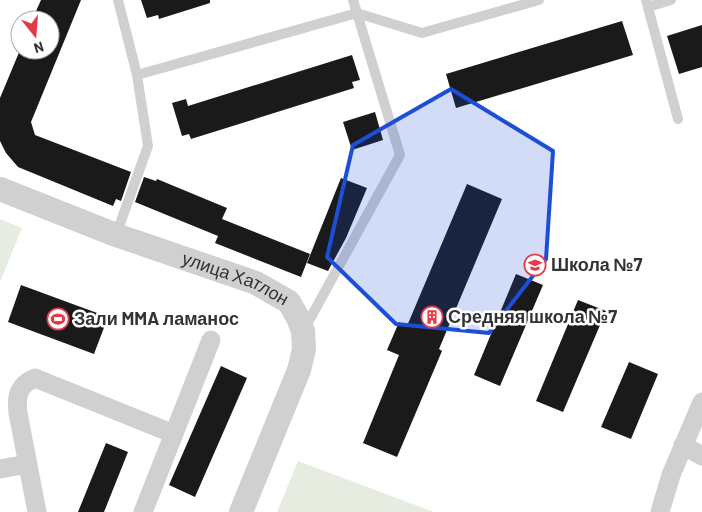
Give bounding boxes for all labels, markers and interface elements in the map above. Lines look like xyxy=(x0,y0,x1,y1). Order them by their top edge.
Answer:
north arrow xyxy=(10,10,60,60)
text: N xyxy=(32,38,46,57)
street label: улица Хатлон xyxy=(179,247,293,310)
school or university icon: Школа №7 xyxy=(523,253,547,277)
place label: Школа №7 xyxy=(551,253,643,275)
building icon: Средняя школа №7 xyxy=(420,305,444,329)
place label: Средняя школа №7 xyxy=(448,305,617,327)
sports icon: Зали MMA ламанос xyxy=(46,307,70,331)
place label: Зали MMA ламанос xyxy=(74,307,239,329)

